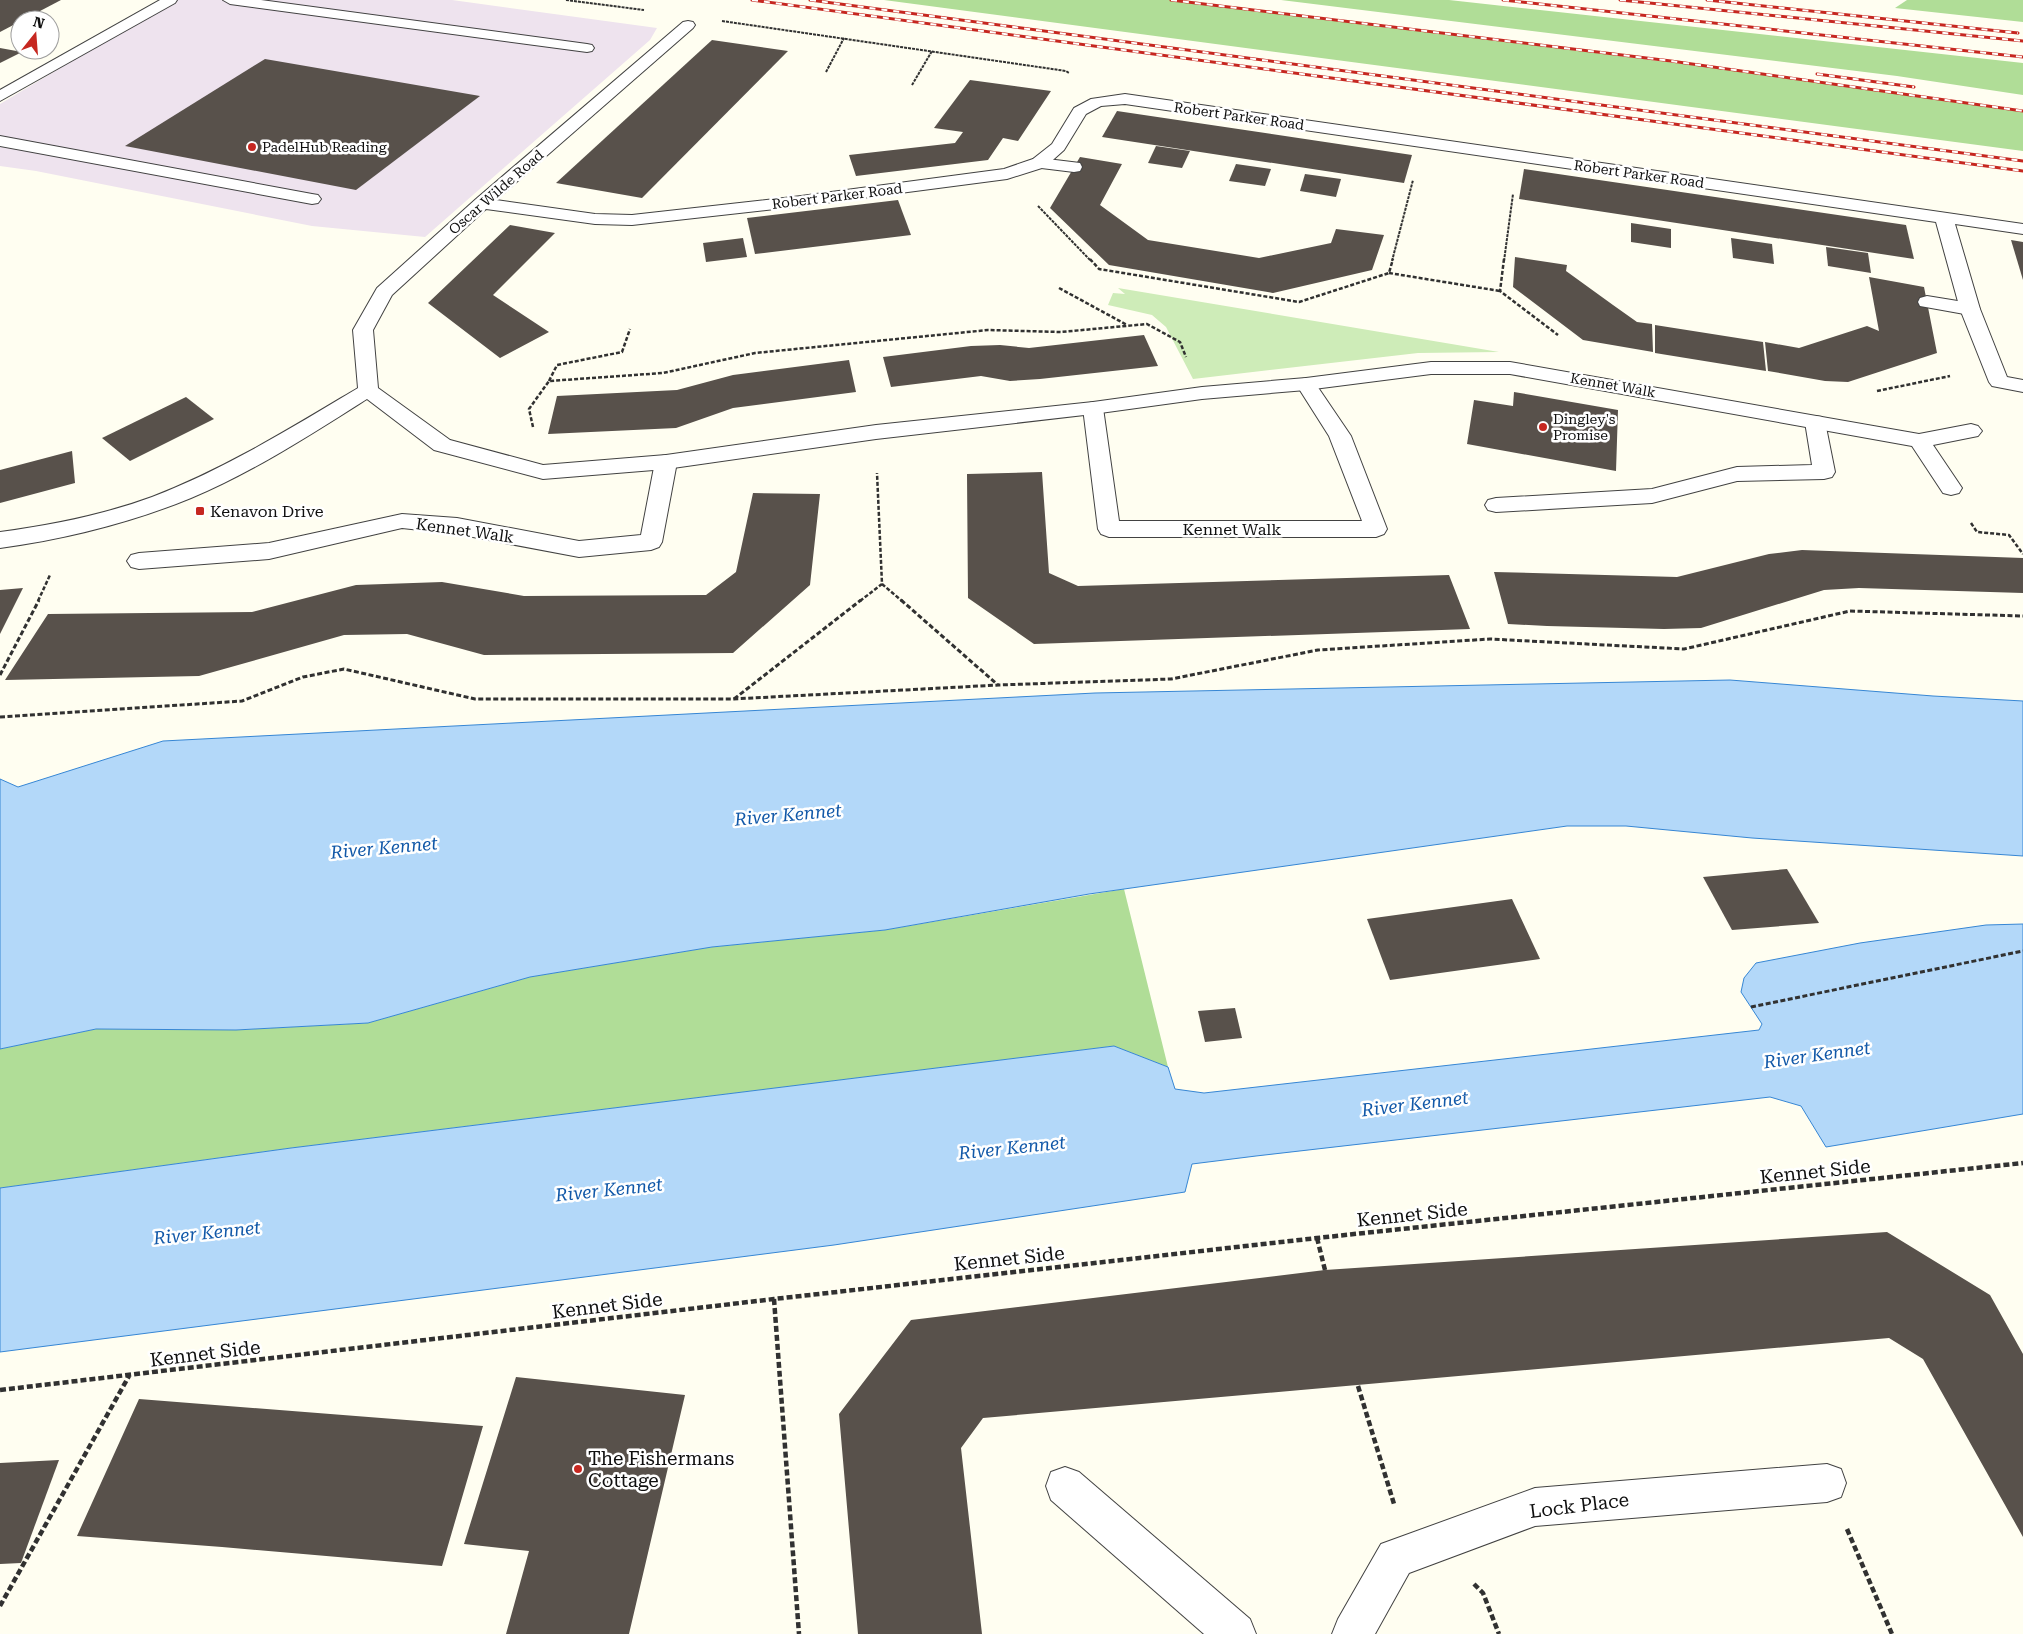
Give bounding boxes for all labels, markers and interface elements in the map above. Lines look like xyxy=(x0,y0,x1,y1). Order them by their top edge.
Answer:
north arrow xyxy=(10,10,60,60)
text: N xyxy=(31,13,47,32)
street label: Robert Parker Road xyxy=(1173,99,1305,133)
place label: PadelHub Reading xyxy=(262,139,387,155)
marker: PadelHub Reading xyxy=(246,141,258,153)
street label: Oscar Wilde Road xyxy=(445,147,547,237)
street label: Robert Parker Road xyxy=(1573,157,1705,191)
street label: Robert Parker Road xyxy=(771,180,903,212)
street label: Kennet Walk xyxy=(1569,370,1657,400)
place label: Dingley's Promise xyxy=(1553,411,1616,443)
marker: Dingley's Promise xyxy=(1537,421,1549,433)
place label: Kenavon Drive xyxy=(210,502,324,521)
marker: Kenavon Drive xyxy=(194,505,206,517)
street label: Kennet Walk xyxy=(415,514,515,547)
street label: Kennet Walk xyxy=(1183,520,1281,539)
water label: River Kennet xyxy=(732,799,843,830)
water label: River Kennet xyxy=(328,832,439,863)
water label: River Kennet xyxy=(1761,1037,1872,1073)
water label: River Kennet xyxy=(1359,1086,1470,1121)
water label: River Kennet xyxy=(956,1131,1067,1164)
street label: Kennet Side xyxy=(1759,1154,1872,1189)
water label: River Kennet xyxy=(553,1173,664,1206)
street label: Kennet Side xyxy=(1356,1197,1469,1232)
water label: River Kennet xyxy=(151,1216,262,1249)
street label: Kennet Side xyxy=(953,1241,1066,1276)
street label: Kennet Side xyxy=(550,1287,664,1324)
street label: Kennet Side xyxy=(148,1335,262,1372)
place label: The Fishermans Cottage xyxy=(588,1447,734,1492)
marker: The Fishermans Cottage xyxy=(572,1463,584,1475)
street label: Lock Place xyxy=(1528,1488,1630,1523)

